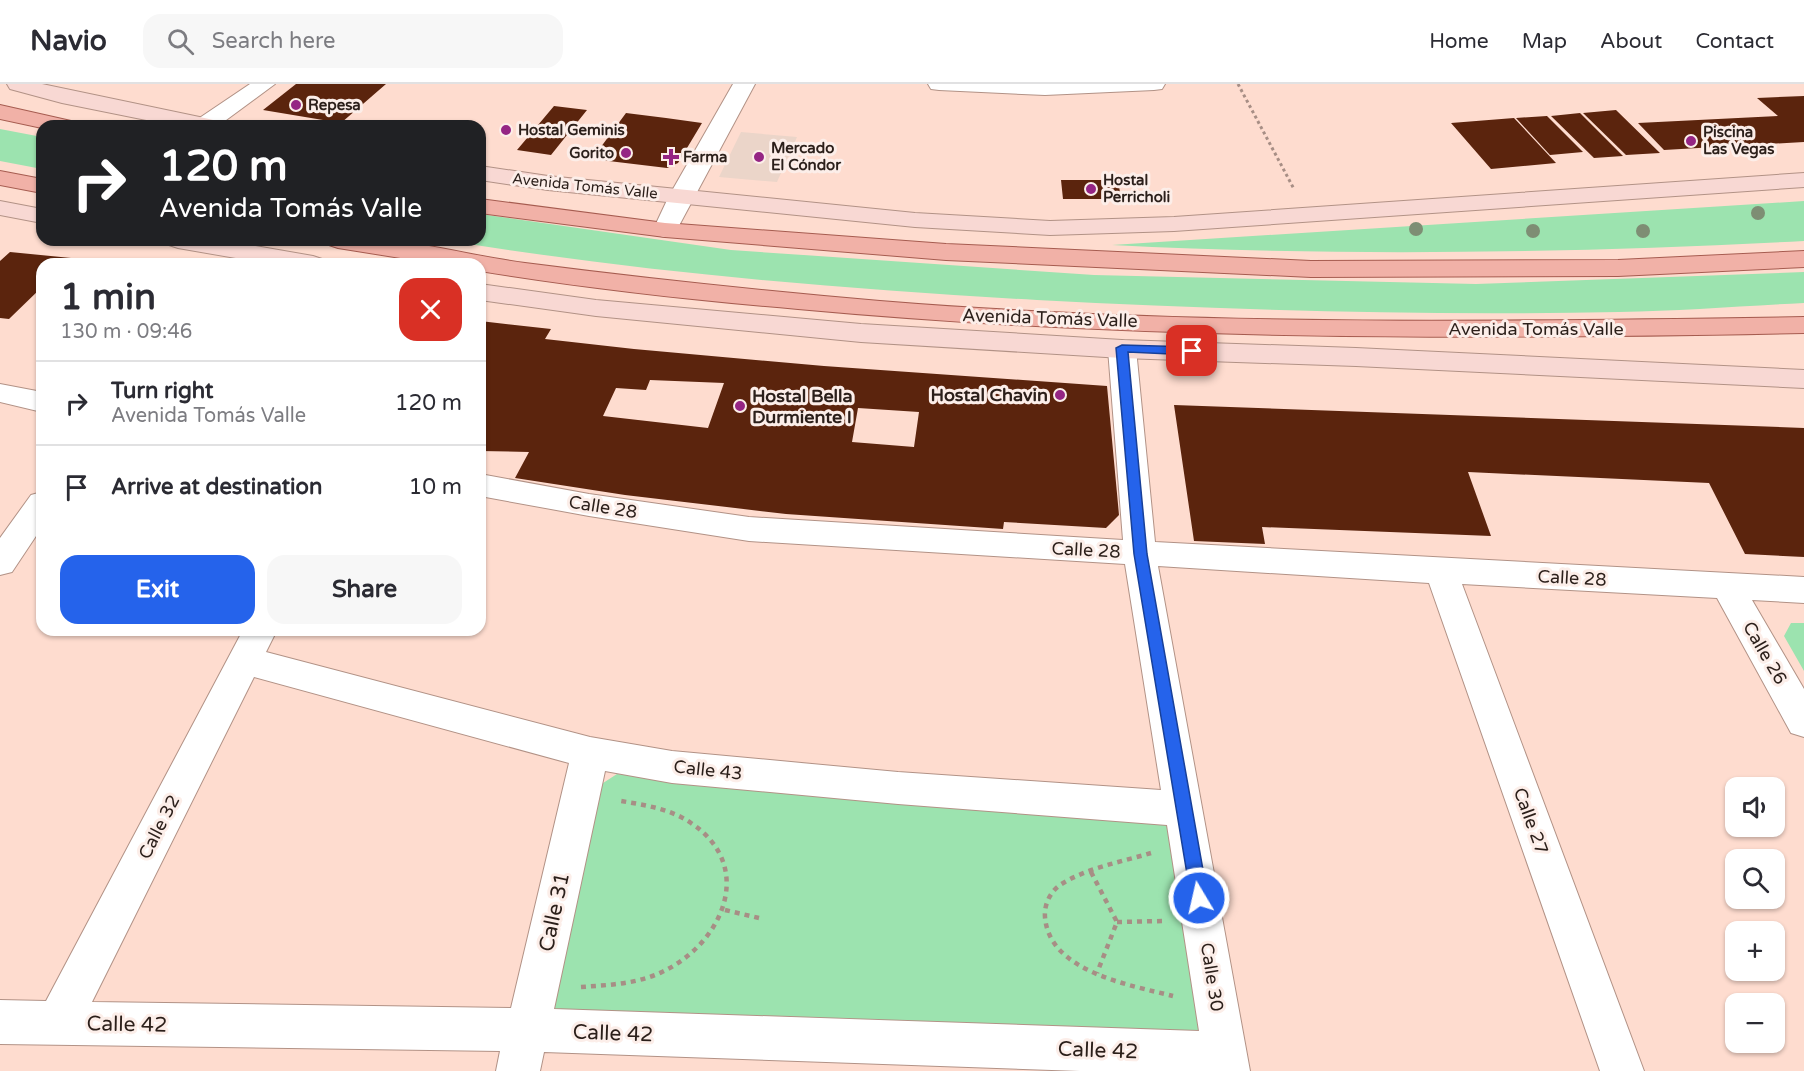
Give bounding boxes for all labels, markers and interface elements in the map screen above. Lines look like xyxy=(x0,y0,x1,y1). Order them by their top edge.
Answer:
search box xyxy=(143,14,563,68)
text: Navio xyxy=(30,24,107,58)
icon: search xyxy=(164,25,197,58)
text: Search here xyxy=(212,28,336,54)
text: Home xyxy=(1429,29,1489,54)
text: Map xyxy=(1522,29,1567,54)
text: About xyxy=(1600,29,1662,54)
text: Contact xyxy=(1695,29,1774,54)
place label: Repesa xyxy=(308,96,361,115)
marker: Repesa xyxy=(289,98,303,112)
place label: Hostal Geminis xyxy=(518,121,625,139)
marker: Hostal Geminis xyxy=(499,123,513,137)
place label: Piscina Las Vegas xyxy=(1703,123,1774,159)
marker: Piscina Las Vegas xyxy=(1684,134,1698,148)
place label: Mercado El Cóndor xyxy=(771,139,841,174)
text: 120 m xyxy=(159,141,288,192)
icon: right xyxy=(60,144,138,222)
place label: Gorito xyxy=(569,144,614,162)
marker: Gorito xyxy=(619,146,633,160)
place label: Farma xyxy=(683,148,727,166)
marker: Farma xyxy=(664,150,678,164)
marker: Mercado El Cóndor xyxy=(752,150,766,164)
street label: Avenida Tomás Valle xyxy=(511,169,659,203)
place label: Hostal Perricholi xyxy=(1103,171,1170,206)
marker: Hostal Perricholi xyxy=(1084,182,1098,196)
text: Avenida Tomás Valle xyxy=(159,192,422,225)
text: 1 min xyxy=(60,276,156,319)
button: close xyxy=(399,278,462,341)
street label: Avenida Tomás Valle xyxy=(962,304,1138,332)
street label: Avenida Tomás Valle xyxy=(1448,318,1624,340)
text: 130 m · 09:46 xyxy=(60,320,192,344)
pin xyxy=(1166,325,1217,376)
icon: arrive xyxy=(1175,334,1208,367)
text: Turn right xyxy=(111,378,213,404)
place label: Hostal Chavin xyxy=(931,384,1048,406)
place label: Hostal Bella Durmiente I xyxy=(752,385,853,428)
icon: right xyxy=(60,387,93,420)
marker: Hostal Chavin xyxy=(1053,388,1067,402)
text: 120 m xyxy=(395,390,462,416)
marker: Hostal Bella Durmiente I xyxy=(733,399,747,413)
text: Avenida Tomás Valle xyxy=(111,404,306,428)
icon: arrive xyxy=(60,471,93,504)
text: Arrive at destination xyxy=(111,474,322,500)
text: 10 m xyxy=(408,474,462,500)
street label: Calle 28 xyxy=(567,491,639,523)
street label: Calle 28 xyxy=(1051,537,1121,563)
button: Exit xyxy=(60,555,255,624)
button: Share xyxy=(267,555,462,624)
street label: Calle 28 xyxy=(1537,565,1607,591)
street label: Calle 26 xyxy=(1738,618,1792,688)
street label: Calle 43 xyxy=(673,755,743,785)
map controls xyxy=(1725,777,1785,1053)
button: sound xyxy=(1725,777,1785,837)
street label: Calle 27 xyxy=(1509,785,1553,857)
street label: Calle 32 xyxy=(134,791,184,863)
button: search xyxy=(1725,849,1785,909)
position arrow xyxy=(1167,866,1231,930)
street label: Calle 31 xyxy=(534,870,575,954)
button: + xyxy=(1725,921,1785,981)
street label: Calle 30 xyxy=(1196,941,1228,1013)
button: − xyxy=(1725,993,1785,1053)
street label: Calle 42 xyxy=(86,1011,167,1038)
street label: Calle 42 xyxy=(572,1020,654,1047)
street label: Calle 42 xyxy=(1057,1037,1139,1064)

